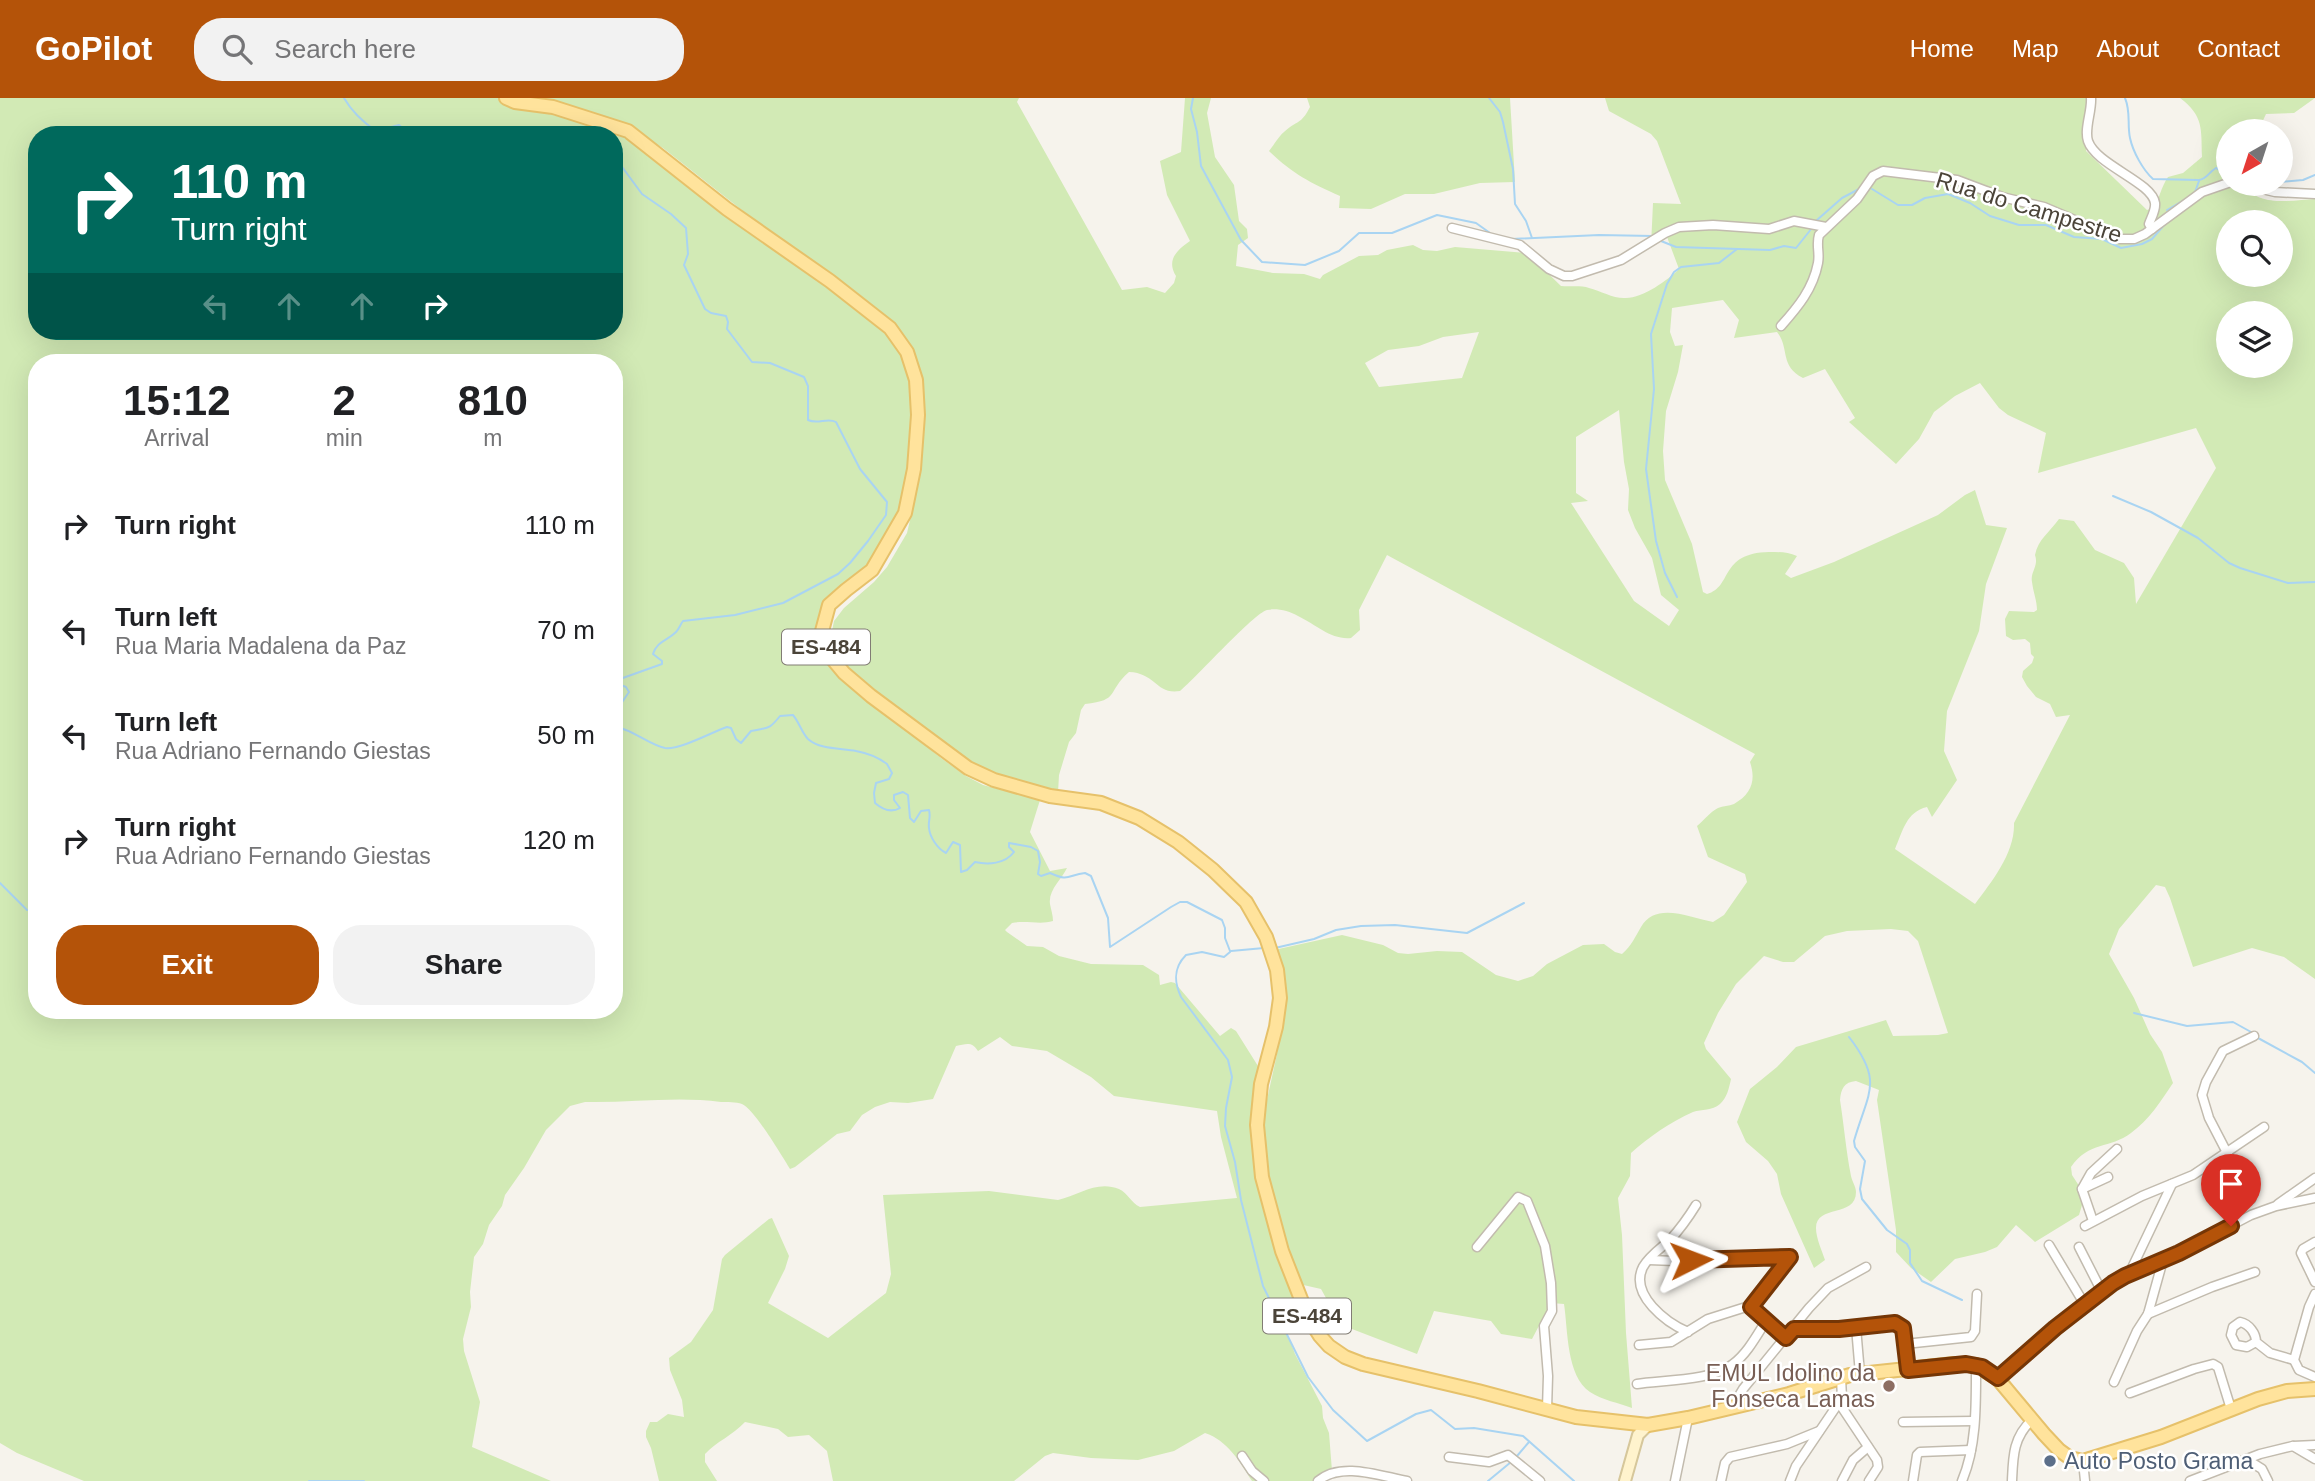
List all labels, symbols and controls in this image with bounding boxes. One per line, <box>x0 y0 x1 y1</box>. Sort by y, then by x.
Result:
search box <box>194 18 684 81</box>
text: GoPilot <box>35 30 152 67</box>
icon: search <box>218 30 256 68</box>
text: Search here <box>274 34 416 64</box>
text: Home <box>1910 35 1974 62</box>
text: Map <box>2012 35 2059 62</box>
text: About <box>2097 35 2159 62</box>
text: Contact <box>2197 35 2280 62</box>
north arrow <box>2216 119 2292 196</box>
map controls <box>2216 119 2293 378</box>
icon: right <box>56 154 147 245</box>
text: 110 m <box>171 154 307 208</box>
street label: Rua do Campestre <box>1933 166 2125 248</box>
button: search <box>2216 210 2293 287</box>
text: Turn right <box>171 211 307 247</box>
icon: left <box>197 287 235 325</box>
icon: ahead <box>270 287 308 325</box>
icon: ahead <box>343 287 381 325</box>
icon: right <box>416 287 454 325</box>
button: layers <box>2216 301 2293 378</box>
text: 15:12 <box>123 377 231 424</box>
text: 2 <box>332 377 356 424</box>
text: 810 <box>458 377 528 424</box>
text: Arrival <box>144 425 209 451</box>
text: min <box>326 425 363 451</box>
text: m <box>483 425 502 451</box>
icon: right <box>56 507 94 545</box>
text: Turn right <box>115 510 236 540</box>
text: 110 m <box>525 510 595 540</box>
text: Turn left <box>115 602 217 632</box>
icon: left <box>56 612 94 650</box>
text: 70 m <box>537 615 595 645</box>
road number: ES-484 <box>782 630 870 664</box>
text: Rua Maria Madalena da Paz <box>115 633 407 659</box>
text: Turn left <box>115 707 217 737</box>
icon: left <box>56 717 94 755</box>
text: 50 m <box>537 720 595 750</box>
text: Rua Adriano Fernando Giestas <box>115 738 431 764</box>
text: Turn right <box>115 812 236 842</box>
icon: right <box>56 822 94 860</box>
text: 120 m <box>523 825 595 855</box>
text: Rua Adriano Fernando Giestas <box>115 843 431 869</box>
button: Exit <box>56 925 319 1005</box>
button: Share <box>333 925 595 1005</box>
pin <box>2201 1154 2261 1226</box>
icon: arrive <box>2212 1165 2250 1203</box>
position arrow <box>1654 1223 1728 1297</box>
road number: ES-484 <box>1263 1298 1351 1334</box>
place label: EMUL Idolino da Fonseca Lamas <box>1706 1360 1875 1412</box>
marker: EMUL Idolino da Fonseca Lamas <box>1881 1378 1897 1394</box>
place label: Auto Posto Grama <box>2064 1448 2253 1474</box>
marker: Auto Posto Grama <box>2042 1453 2058 1469</box>

